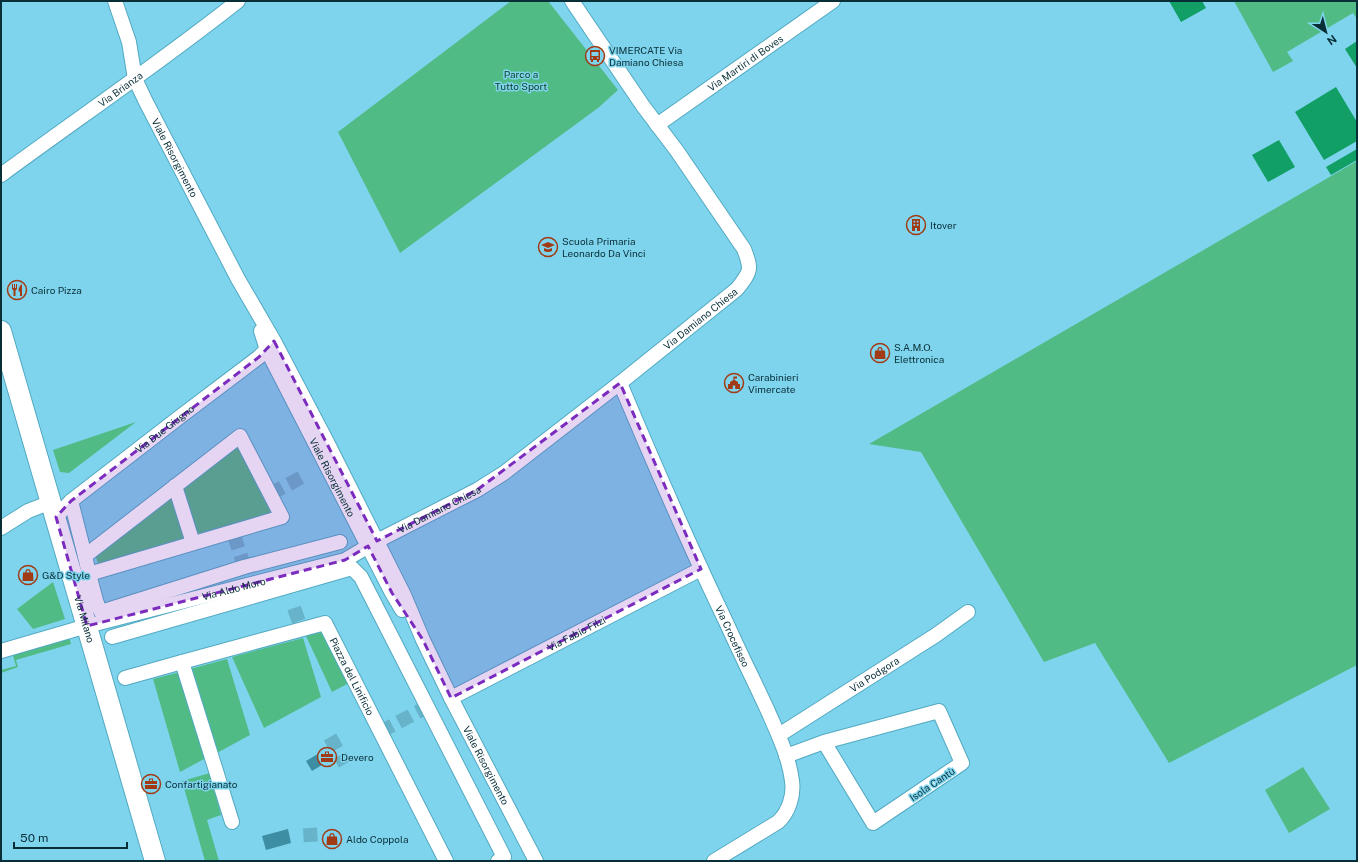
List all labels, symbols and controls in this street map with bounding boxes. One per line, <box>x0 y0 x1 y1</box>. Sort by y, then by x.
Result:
north arrow <box>1306 12 1346 52</box>
street label: Via Martiri di Boves <box>705 32 785 93</box>
text: N <box>1325 33 1339 47</box>
place label: VIMERCATE Via Damiano Chiesa <box>609 44 683 68</box>
bus stop icon: VIMERCATE Via Damiano Chiesa <box>584 45 606 67</box>
park label: Parco a Tutto Sport <box>495 68 547 92</box>
street label: Via Brianza <box>96 69 145 109</box>
street label: Viale Risorgimento <box>149 116 201 199</box>
building icon: Itover <box>905 214 927 236</box>
place label: Itover <box>930 219 957 231</box>
place label: Scuola Primaria Leonardo Da Vinci <box>562 235 646 259</box>
school or university icon: Scuola Primaria Leonardo Da Vinci <box>537 236 559 258</box>
restaurant icon: Cairo Pizza <box>6 279 28 301</box>
place label: Cairo Pizza <box>31 284 82 296</box>
street label: Via Damiano Chiesa <box>661 285 740 352</box>
place label: S.A.M.O. Elettronica <box>894 341 944 365</box>
shop icon: S.A.M.O. Elettronica <box>869 342 891 364</box>
place label: Carabinieri Vimercate <box>748 371 798 395</box>
public building icon: Carabinieri Vimercate <box>723 372 745 394</box>
street label: Via Due Giugno <box>133 402 197 455</box>
street label: Viale Risorgimento <box>307 436 358 519</box>
street label: Via Damiano Chiesa <box>396 483 483 535</box>
shop icon: G&D Style <box>17 564 39 586</box>
place label: G&D Style <box>42 569 90 581</box>
street label: Via Aldo Moro <box>201 575 267 602</box>
street label: Via Milano <box>72 594 97 644</box>
street label: Via Crocefisso <box>713 603 752 669</box>
street label: Via Fabio Filzi <box>545 613 607 653</box>
street label: Piazza del Linificio <box>327 635 377 717</box>
street label: Via Podgora <box>847 654 901 694</box>
street label: Viale Risorgimento <box>461 724 512 807</box>
office icon: Devero <box>316 746 338 768</box>
place label: Devero <box>341 751 374 763</box>
street label: Isola Cantù <box>907 764 957 804</box>
office icon: Confartigianato <box>140 773 162 795</box>
place label: Confartigianato <box>165 778 238 790</box>
scale bar <box>14 824 127 850</box>
shop icon: Aldo Coppola <box>321 828 343 850</box>
text: 50 m <box>20 831 48 845</box>
place label: Aldo Coppola <box>346 833 408 845</box>

